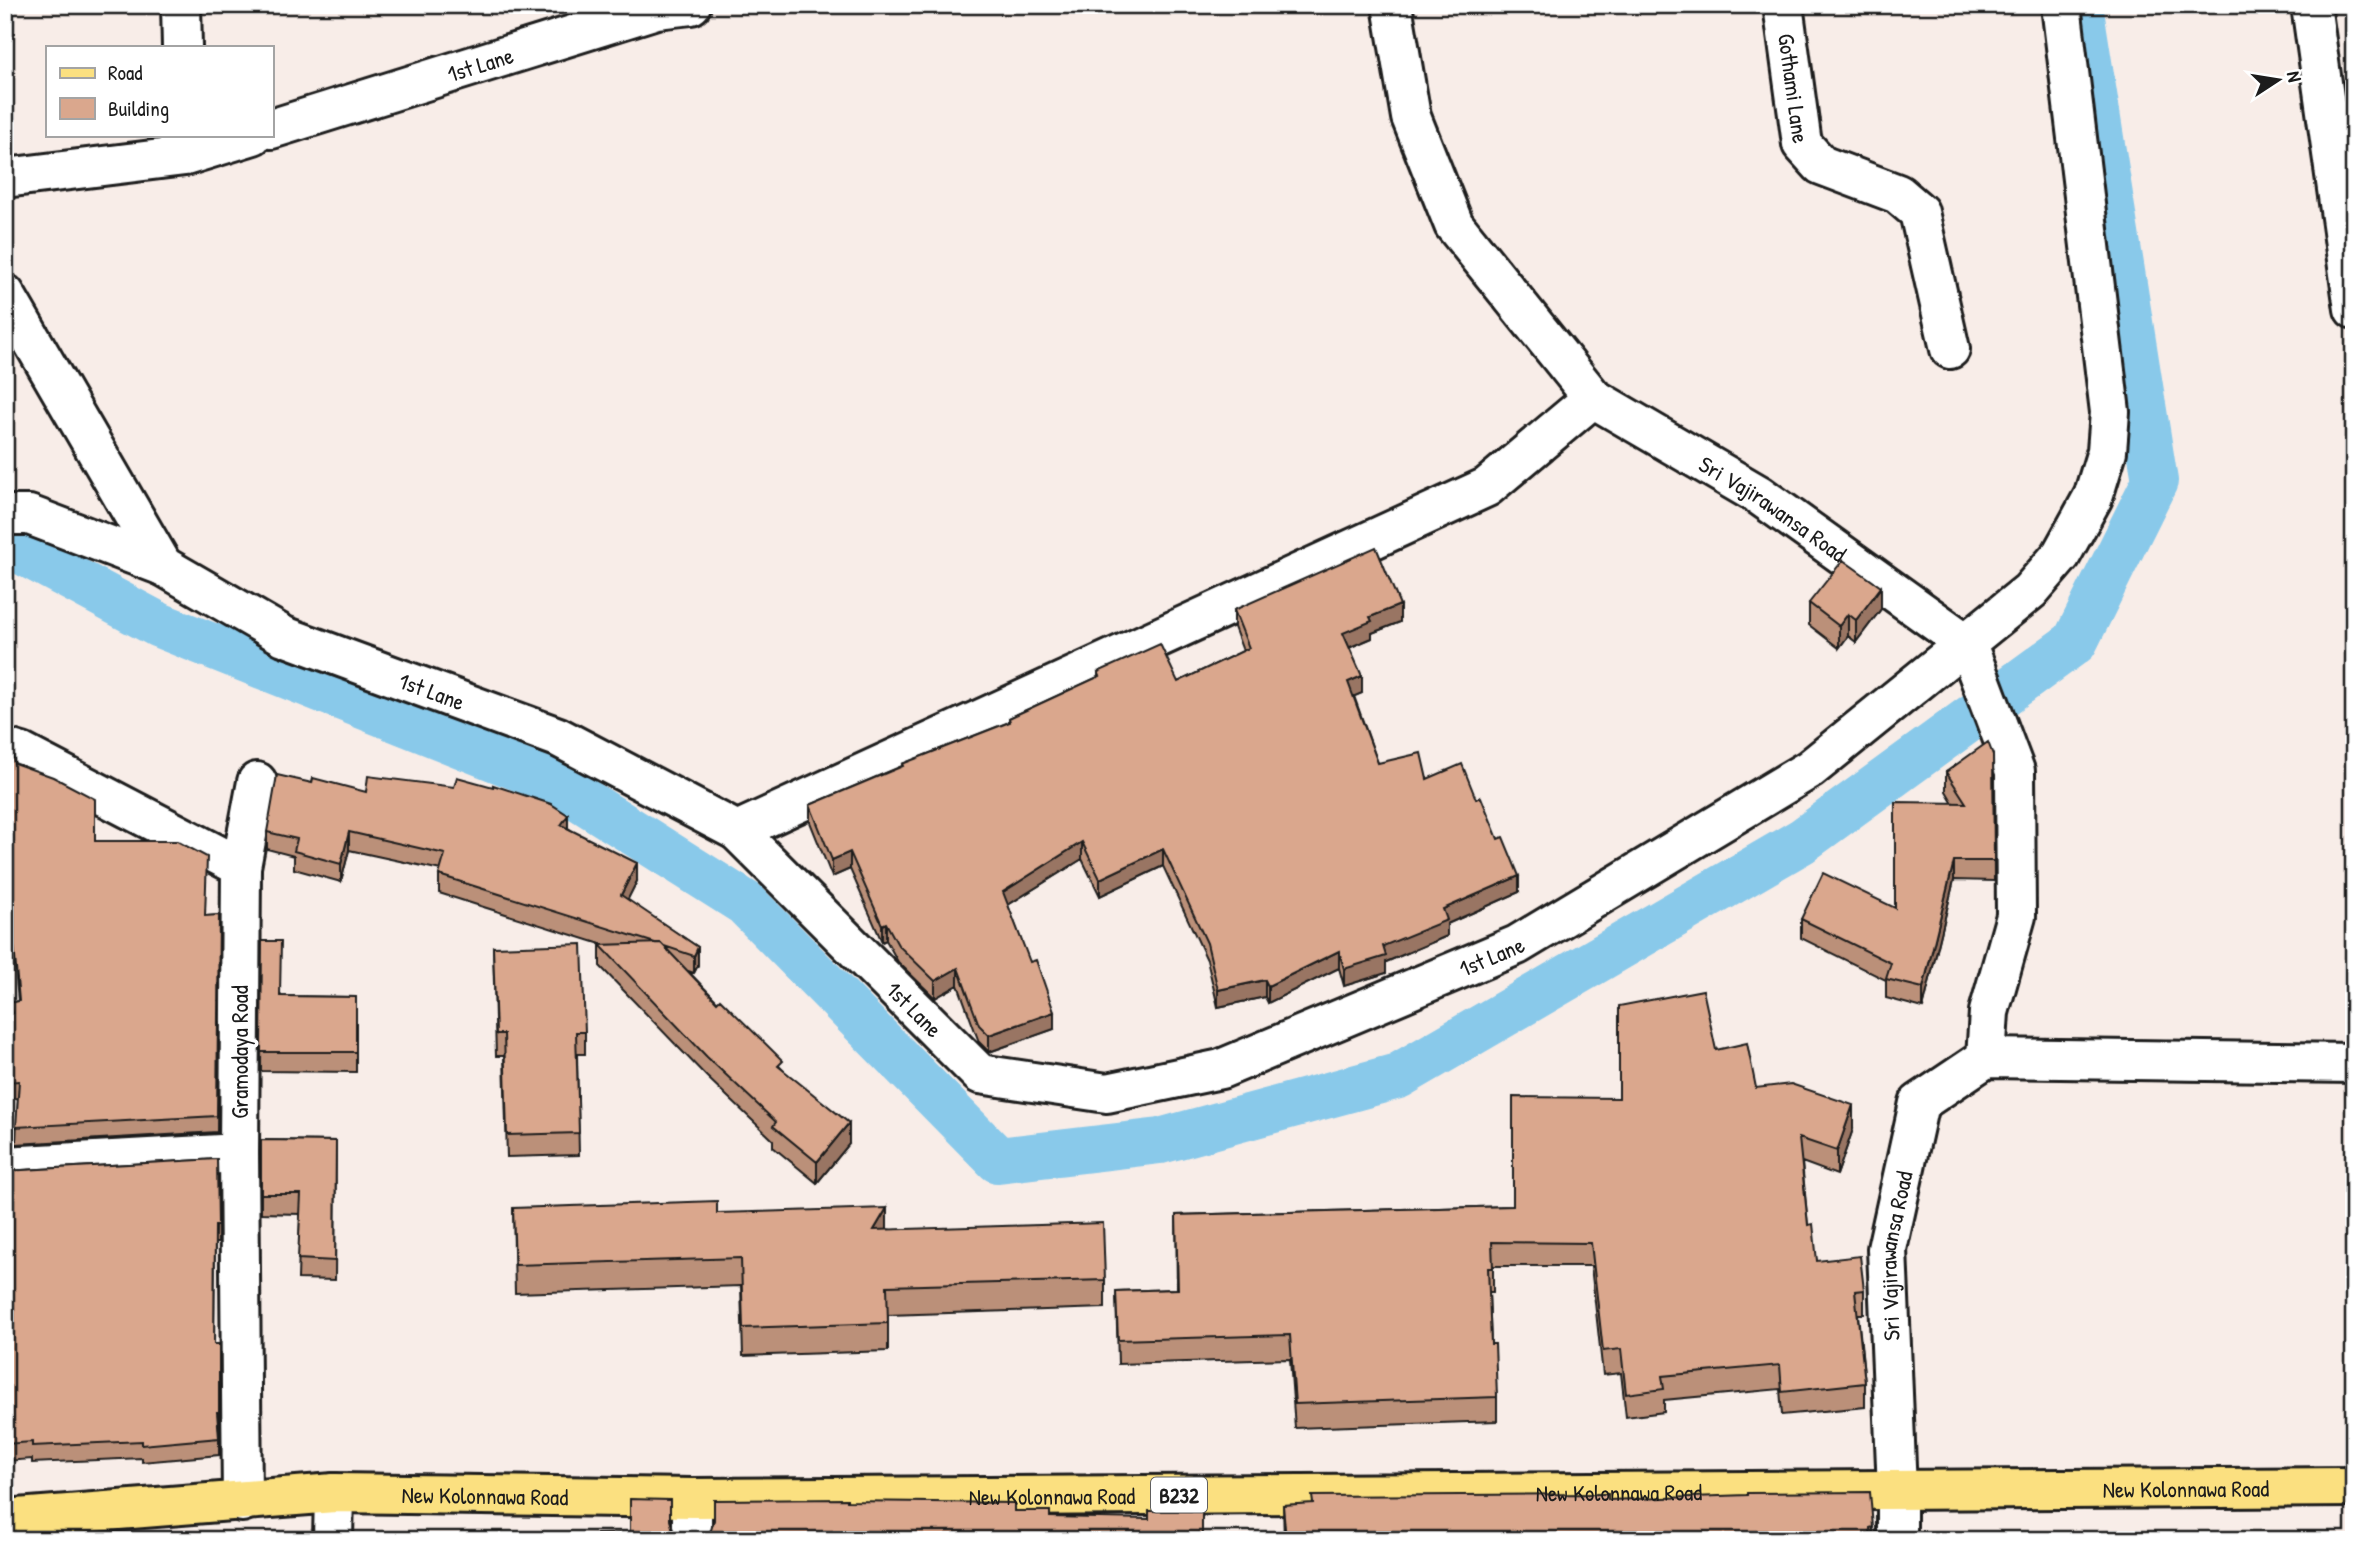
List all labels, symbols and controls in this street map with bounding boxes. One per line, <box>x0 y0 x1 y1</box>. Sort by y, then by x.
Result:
street label: Gothami Lane <box>1772 32 1817 145</box>
street label: 1st Lane <box>443 39 517 89</box>
legend <box>46 46 273 136</box>
north arrow <box>2244 46 2314 116</box>
text: Road <box>108 58 142 87</box>
text: N <box>2281 69 2308 84</box>
text: Building <box>108 94 169 123</box>
street label: Sri Vajirawansa Road <box>1694 448 1853 569</box>
street label: 1st Lane <box>395 664 469 717</box>
street label: 1st Lane <box>1454 929 1530 983</box>
street label: 1st Lane <box>880 974 950 1044</box>
street label: Gramodaya Road <box>224 985 255 1119</box>
street label: Sri Vajirawansa Road <box>1872 1168 1919 1341</box>
street label: New Kolonnawa Road <box>2102 1472 2269 1504</box>
street label: New Kolonnawa Road <box>1535 1476 1702 1508</box>
street label: New Kolonnawa Road <box>401 1478 569 1512</box>
road number: B232 <box>1151 1478 1207 1512</box>
street label: New Kolonnawa Road <box>969 1480 1135 1512</box>

